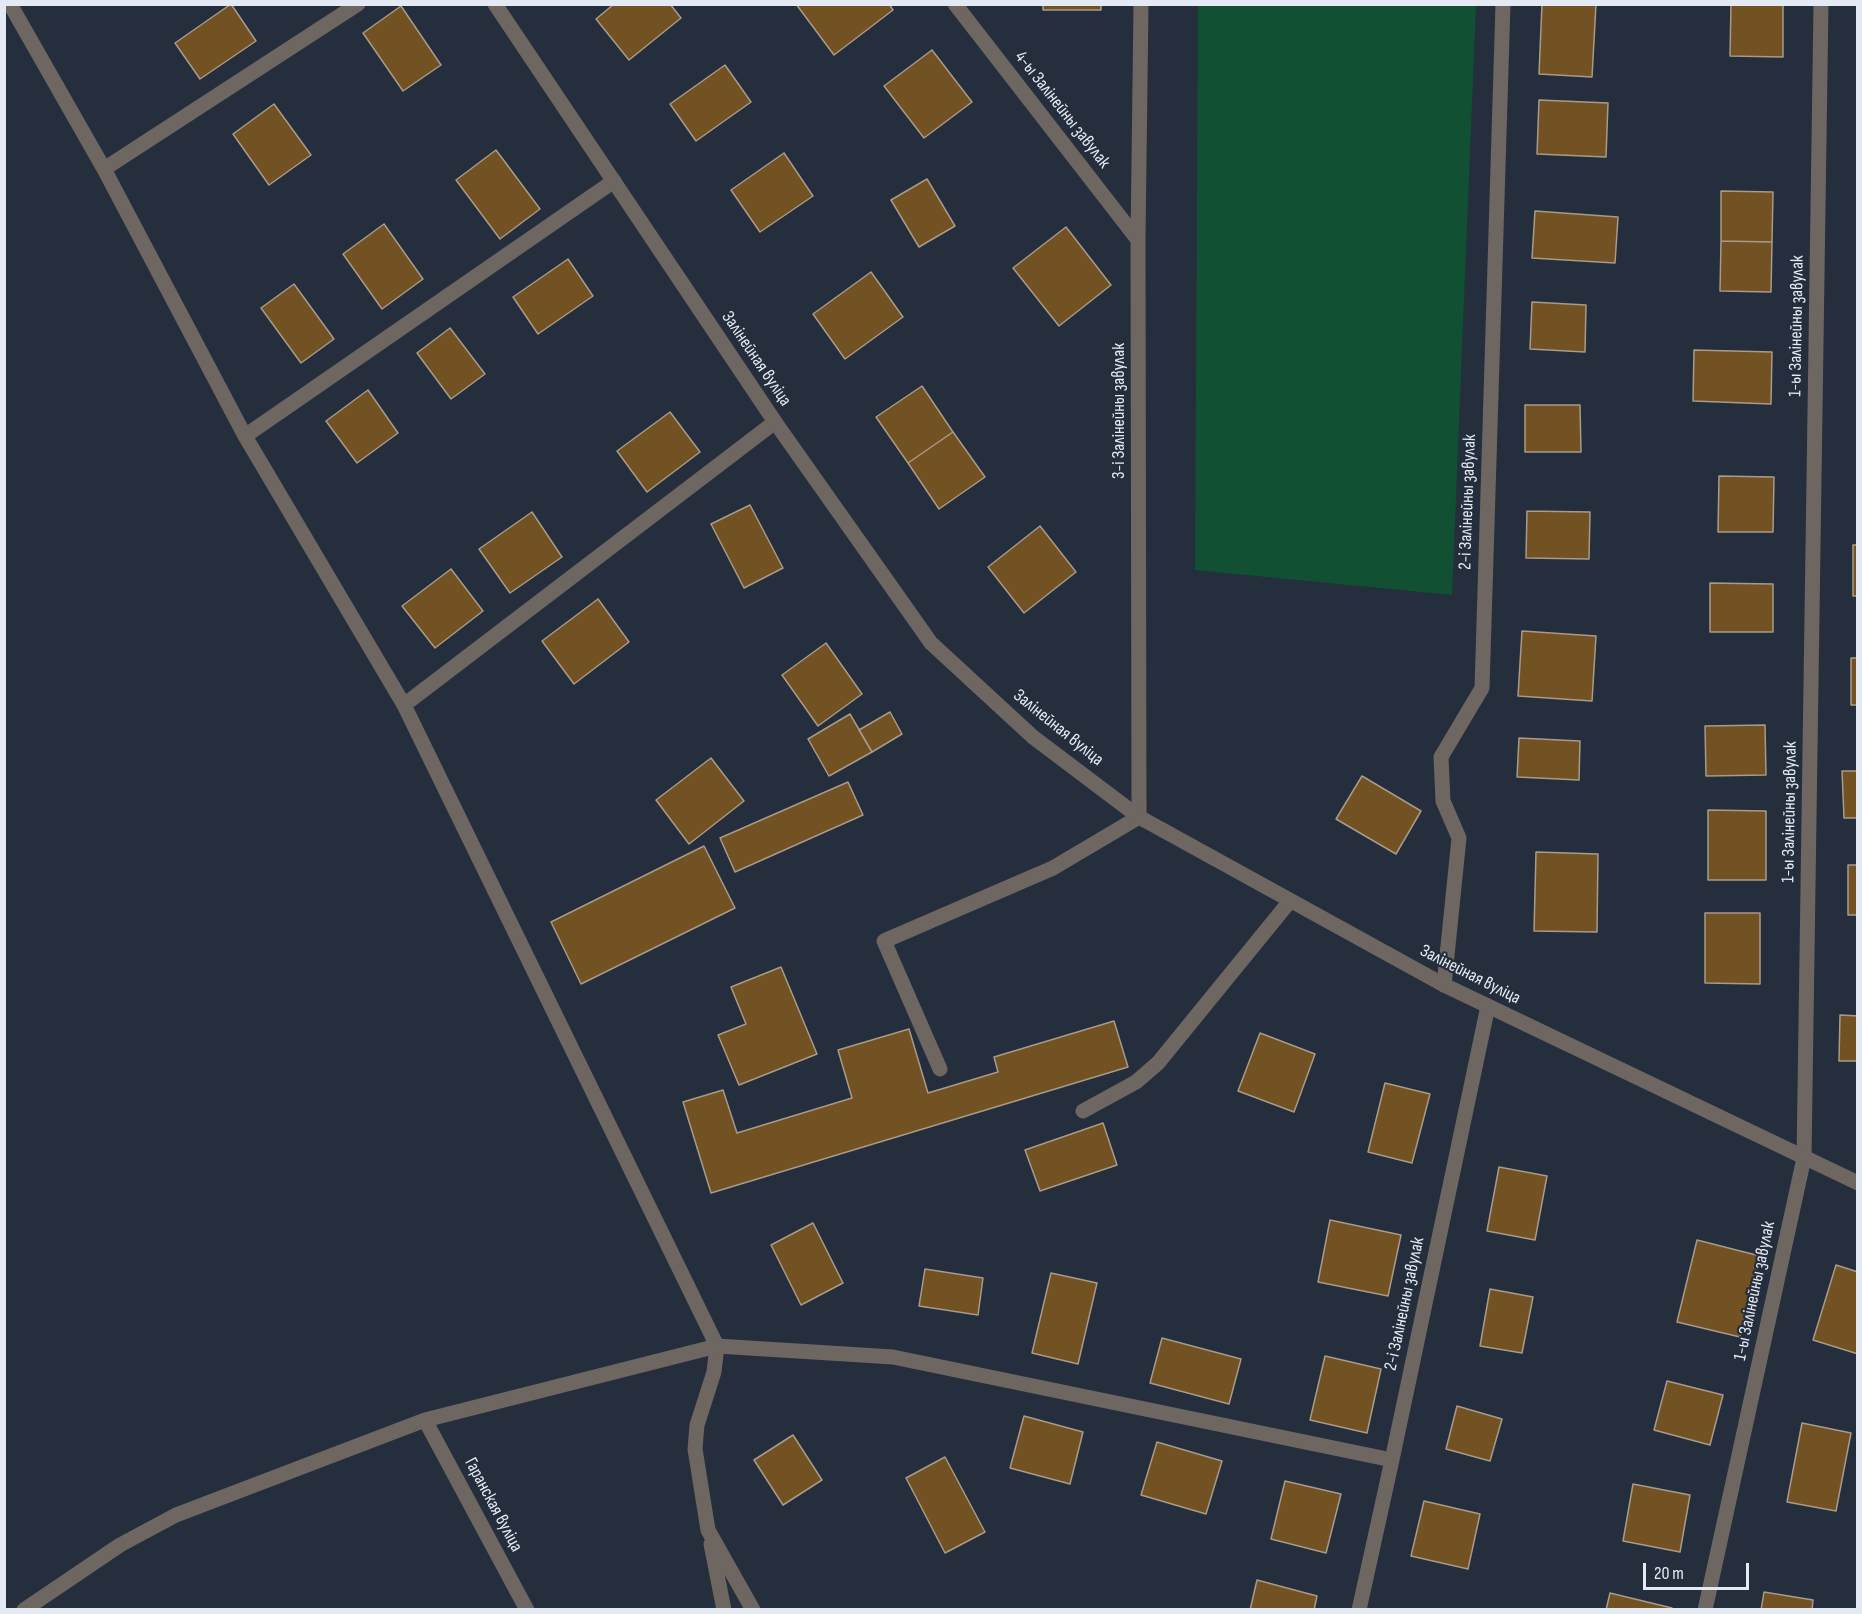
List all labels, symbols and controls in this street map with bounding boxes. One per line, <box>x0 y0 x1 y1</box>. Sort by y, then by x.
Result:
street label: 4-ы Залінейны завулак <box>1010 47 1114 173</box>
street label: 1-ы Залінейны завулак <box>1785 255 1809 397</box>
street label: Залінейная вуліца <box>716 307 796 411</box>
street label: 3-і Залінейны завулак <box>1108 343 1130 479</box>
street label: 2-і Залінейны завулак <box>1455 434 1481 570</box>
street label: Залінейная вуліца <box>1009 685 1107 771</box>
street label: 1-ы Залінейны завулак <box>1778 741 1802 883</box>
street label: Залінейная вуліца <box>1416 940 1524 1010</box>
street label: 1-ы Залінейны завулак <box>1730 1220 1780 1362</box>
street label: 2-і Залінейны завулак <box>1380 1235 1430 1373</box>
street label: Гаранская вуліца <box>459 1454 527 1556</box>
scale bar <box>1646 1551 1752 1589</box>
text: 20 m <box>1654 1563 1684 1584</box>

